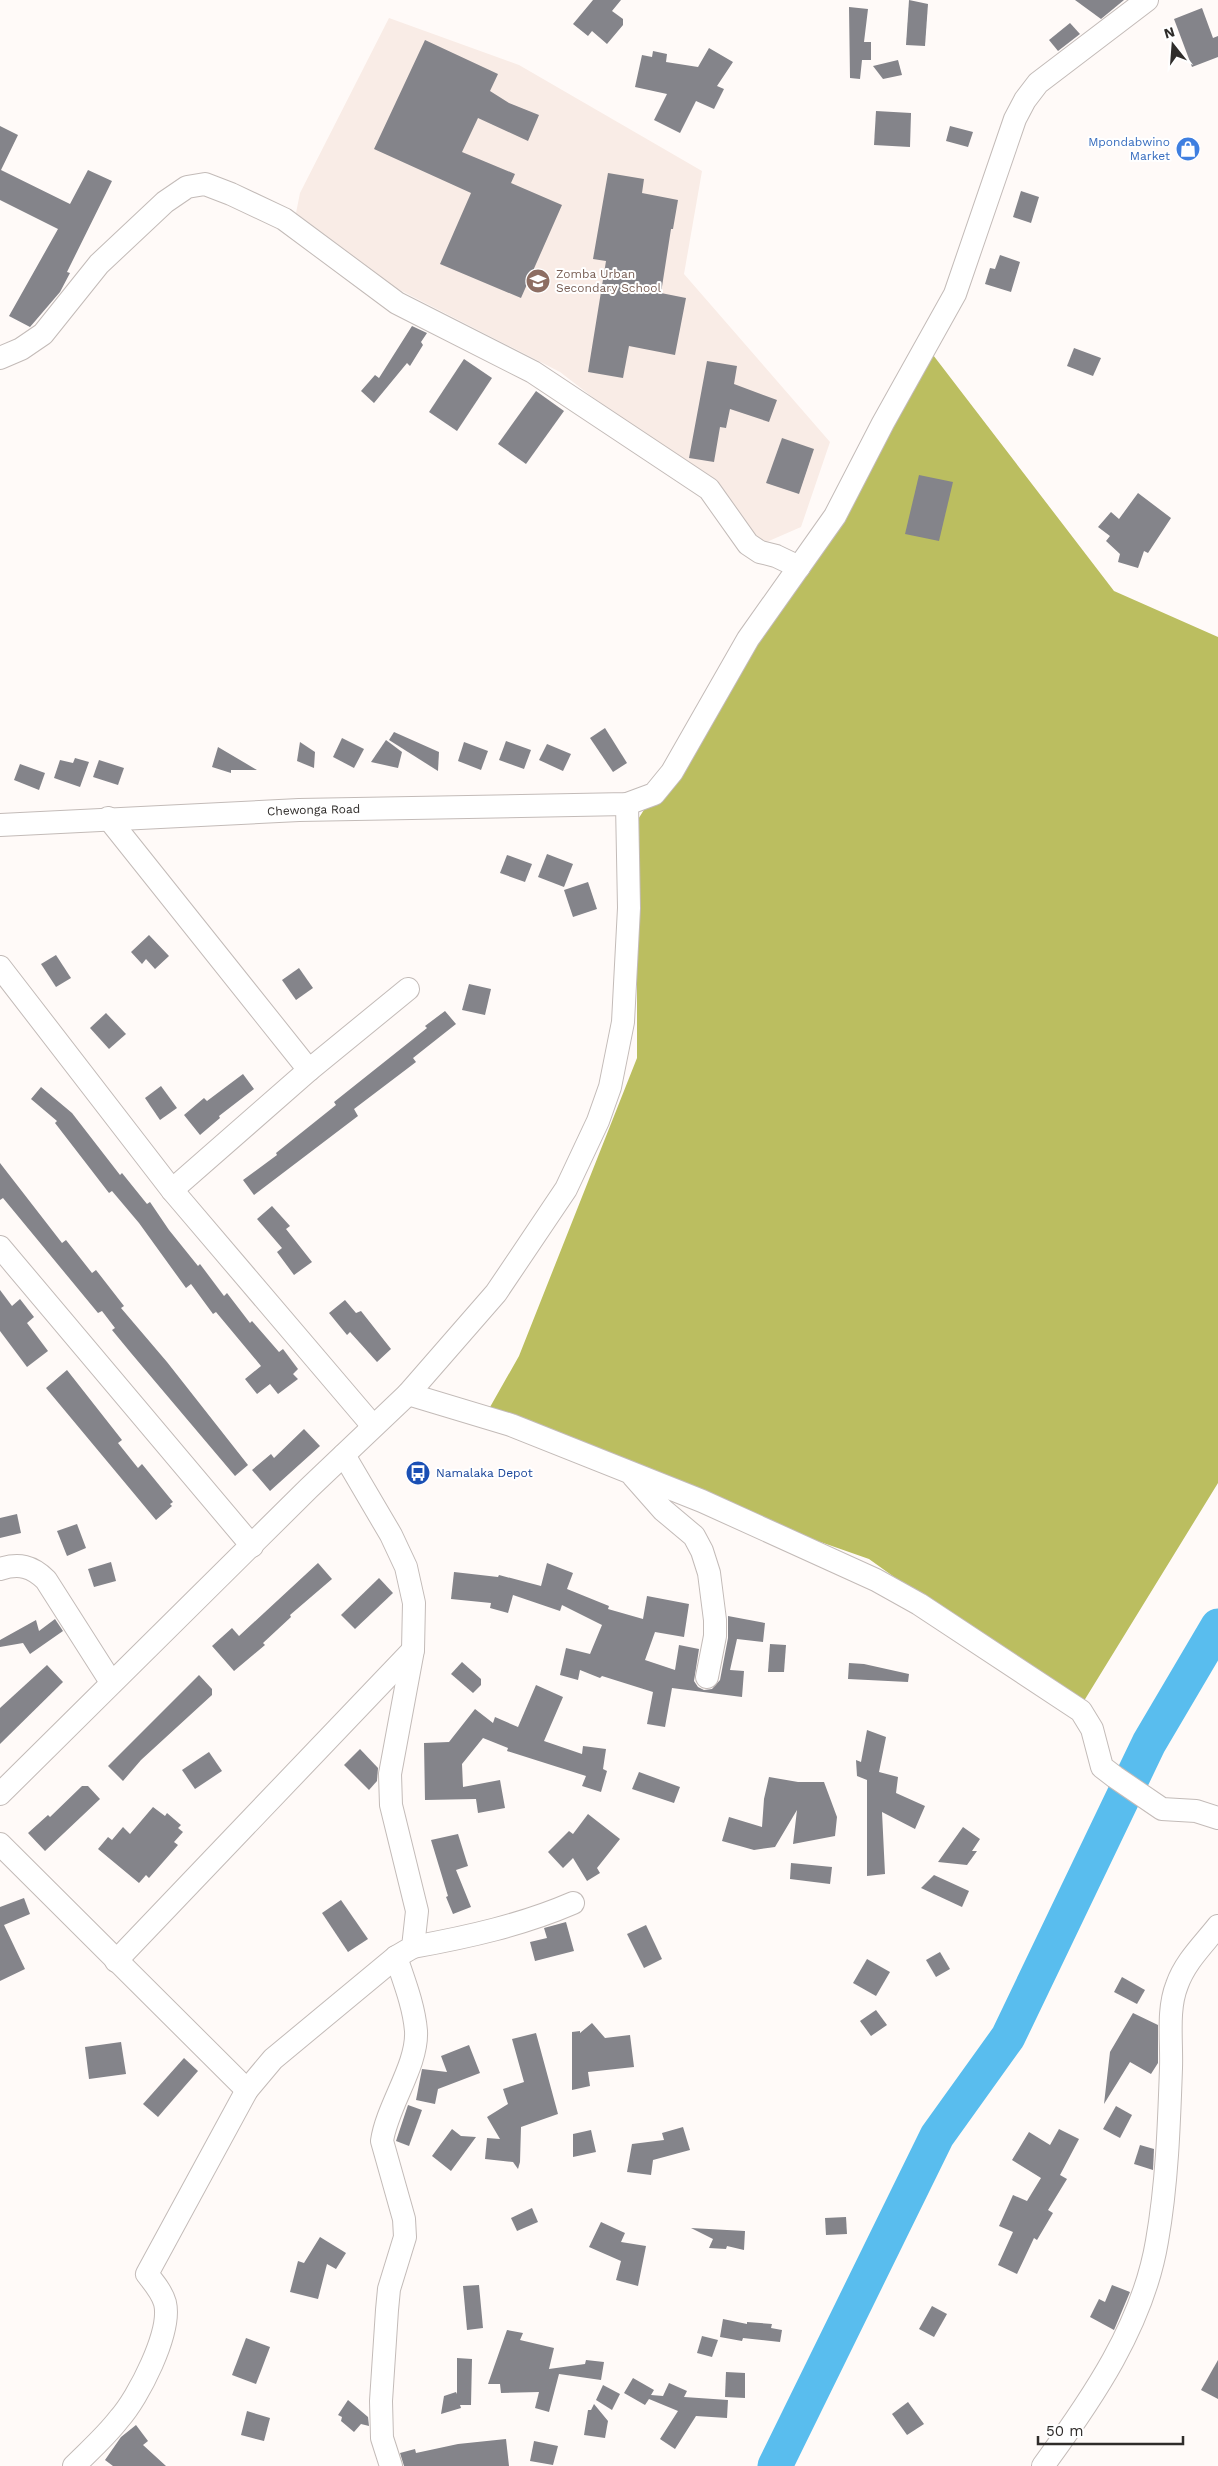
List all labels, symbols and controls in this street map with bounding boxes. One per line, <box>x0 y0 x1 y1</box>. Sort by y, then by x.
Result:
north arrow <box>1148 20 1198 70</box>
text: N <box>1162 23 1176 42</box>
place label: Mpondabwino Market <box>1088 135 1170 163</box>
shop icon: Mpondabwino Market <box>1175 136 1201 162</box>
place label: Zomba Urban Secondary School <box>556 267 661 295</box>
school or university icon: Zomba Urban Secondary School <box>525 268 551 294</box>
street label: Chewonga Road <box>267 802 360 819</box>
bus stop icon: Namalaka Depot <box>405 1460 431 1486</box>
place label: Namalaka Depot <box>436 1466 533 1480</box>
scale bar <box>1038 2414 1183 2446</box>
text: 50 m <box>1046 2422 1083 2440</box>

